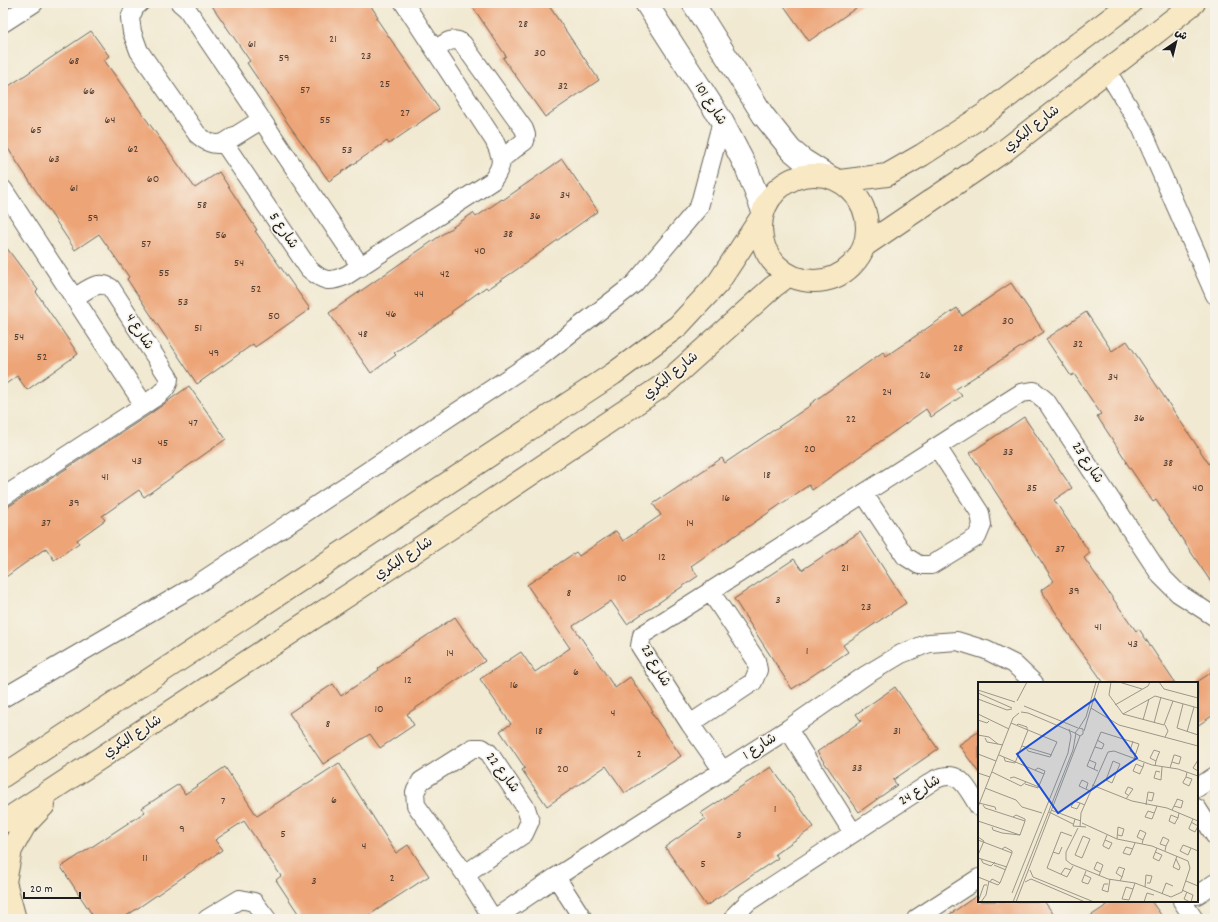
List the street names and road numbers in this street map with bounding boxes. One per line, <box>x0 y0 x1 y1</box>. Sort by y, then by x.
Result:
street label: شارع 101 <box>689 79 731 129</box>
street label: شارع البكري <box>1000 101 1064 157</box>
street label: شارع 5 <box>264 209 302 253</box>
street label: شارع 4 <box>120 310 158 354</box>
street label: شارع البكري <box>639 347 703 405</box>
street label: شارع 23 <box>1066 438 1108 488</box>
street label: شارع البكري <box>371 533 437 585</box>
street label: شارع 23 <box>635 641 675 691</box>
street label: شارع البكري <box>100 711 166 763</box>
street label: شارع 1 <box>739 729 781 765</box>
street label: شارع 22 <box>480 749 524 797</box>
street label: شارع 24 <box>895 771 945 811</box>

